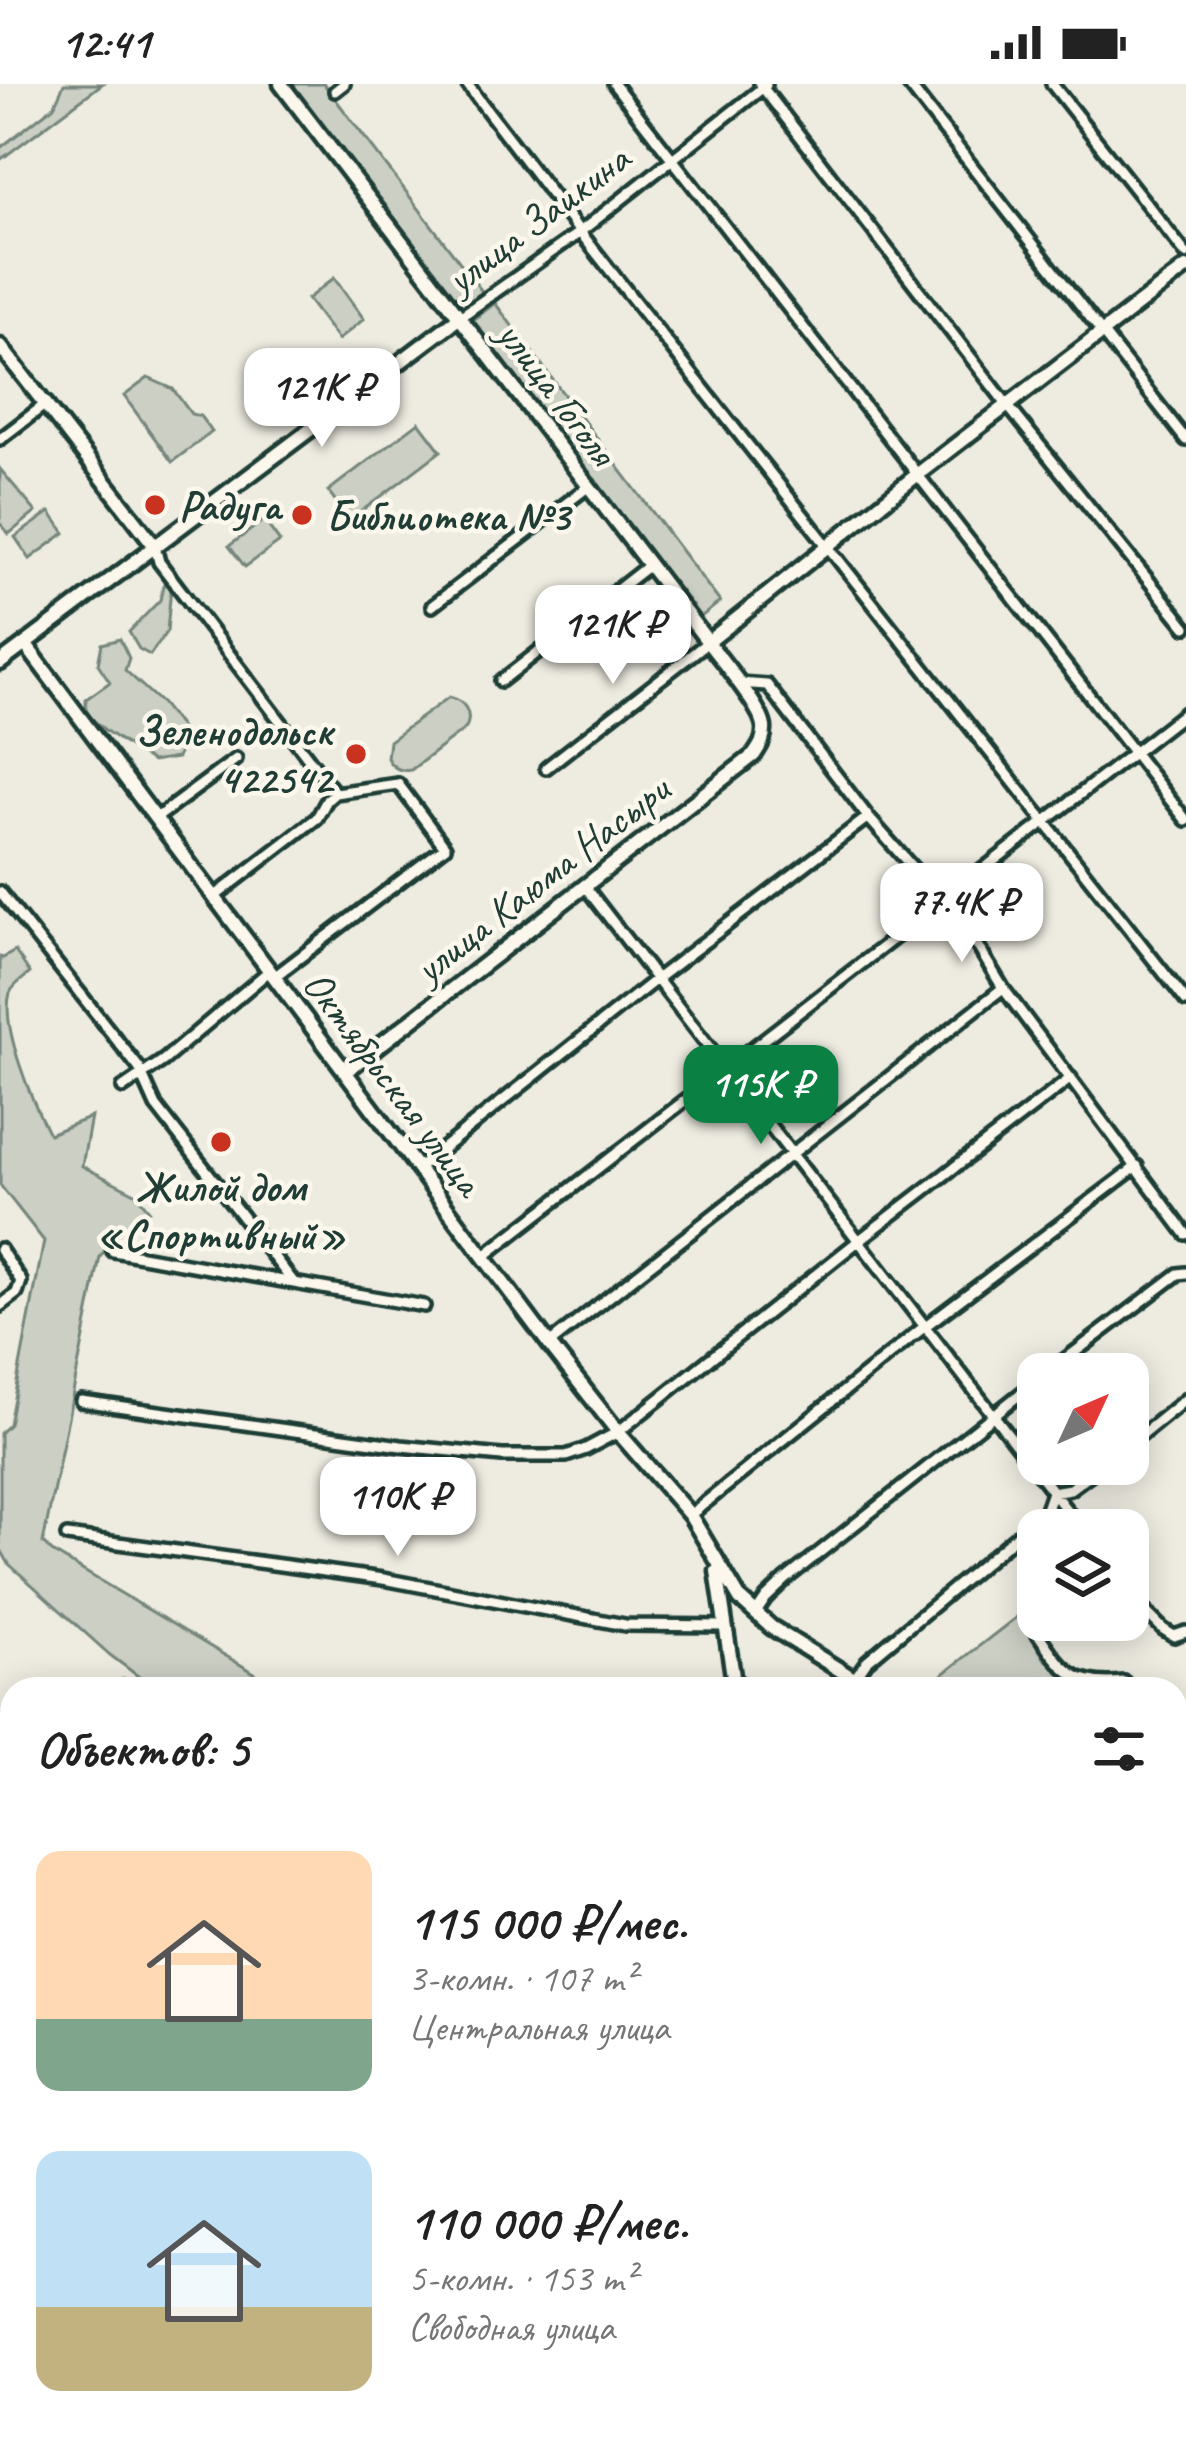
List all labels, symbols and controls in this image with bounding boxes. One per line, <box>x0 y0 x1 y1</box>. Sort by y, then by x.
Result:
text: 12:41 <box>60 14 150 71</box>
street label: улица Заикина <box>433 131 642 307</box>
street label: улица Гоголя <box>483 308 630 478</box>
pin: 121K ₽ <box>224 348 420 450</box>
text: 121K ₽ <box>271 362 373 411</box>
place label: Радуга <box>179 480 284 533</box>
place label: Библиотека №3 <box>326 490 573 543</box>
marker: Радуга <box>142 492 168 518</box>
marker: Библиотека №3 <box>289 502 315 528</box>
pin: 121K ₽ <box>515 585 711 687</box>
text: 121K ₽ <box>562 599 664 648</box>
place label: Зеленодольск 422542 <box>136 705 336 806</box>
marker: Зеленодольск 422542 <box>343 741 369 767</box>
street label: улица Каюма Насыри <box>402 762 682 997</box>
pin: 77.4K ₽ <box>851 863 1073 965</box>
text: 77.4K ₽ <box>907 877 1017 926</box>
street label: Октябрьская улица <box>291 960 497 1209</box>
pin: 115K ₽ <box>663 1045 859 1147</box>
text: 115K ₽ <box>710 1059 812 1108</box>
marker: Жилой дом «Спортивный» <box>208 1129 234 1155</box>
place label: Жилой дом «Спортивный» <box>97 1161 346 1262</box>
north arrow <box>1017 1353 1149 1485</box>
map controls <box>1017 1353 1149 1641</box>
pin: 110K ₽ <box>300 1457 496 1559</box>
text: 110K ₽ <box>347 1471 449 1520</box>
button: layers <box>1017 1509 1149 1641</box>
icon: filters <box>1086 1716 1152 1782</box>
text: Объектов: 5 <box>36 1717 248 1781</box>
text: 115 000 ₽/мес. <box>408 1890 687 1954</box>
icon: home <box>132 1899 276 2043</box>
text: 3-комн. · 107 m² <box>408 1954 636 2003</box>
text: Центральная улица <box>408 2003 669 2052</box>
text: 110 000 ₽/мес. <box>408 2190 688 2254</box>
icon: home <box>132 2199 276 2343</box>
text: 5-комн. · 153 m² <box>408 2254 636 2303</box>
text: Свободная улица <box>408 2303 615 2352</box>

